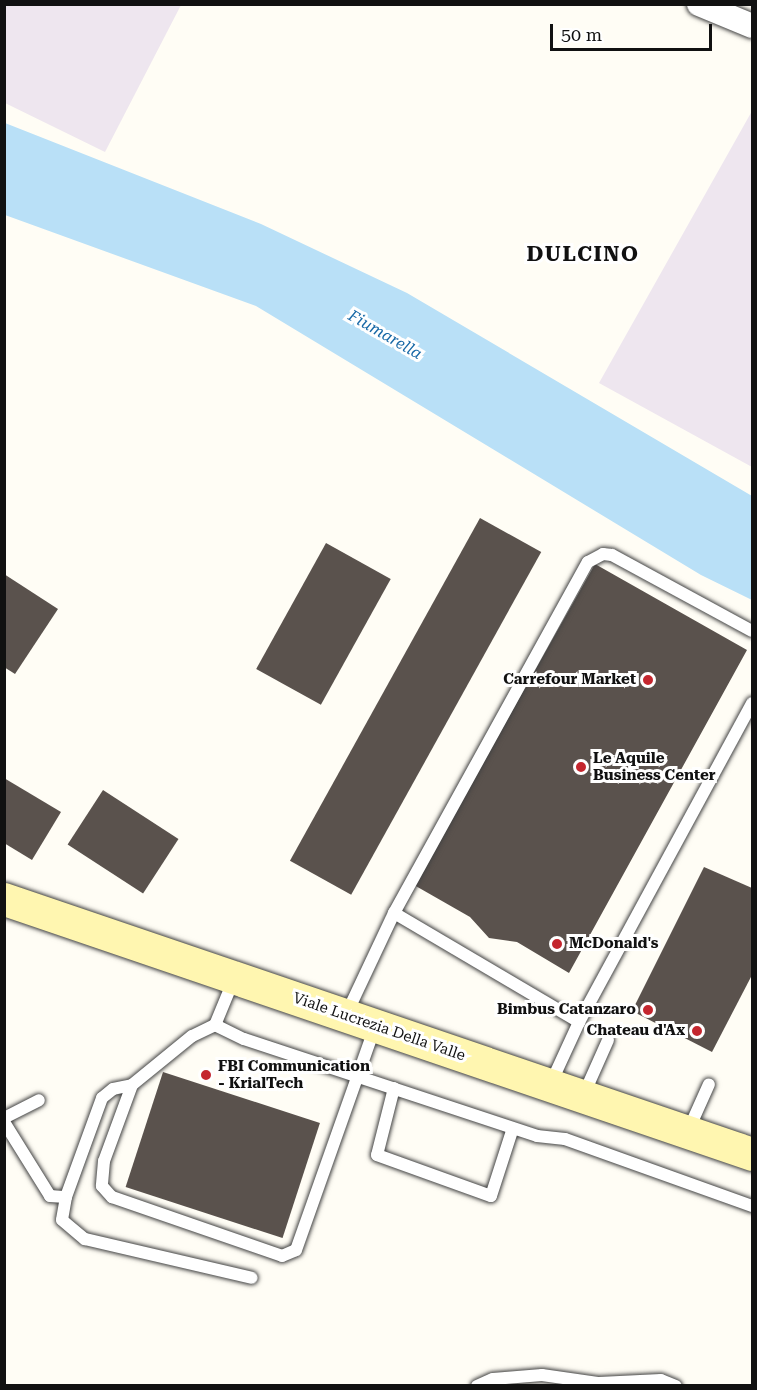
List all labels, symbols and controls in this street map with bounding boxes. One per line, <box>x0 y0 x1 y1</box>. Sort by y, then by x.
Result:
scale bar <box>553 12 715 50</box>
text: 50 m <box>561 24 602 45</box>
district label: DULCINO <box>527 241 639 267</box>
water label: Fiumarella <box>345 306 425 364</box>
place label: Carrefour Market <box>503 671 636 689</box>
marker: Carrefour Market <box>641 673 655 687</box>
place label: Le Aquile Business Center <box>593 749 716 784</box>
marker: Le Aquile Business Center <box>574 760 588 774</box>
place label: McDonald's <box>569 935 658 953</box>
marker: McDonald's <box>550 937 564 951</box>
street label: Viale Lucrezia Della Valle <box>290 989 468 1065</box>
place label: Bimbus Catanzaro <box>497 1001 636 1019</box>
marker: Bimbus Catanzaro <box>641 1003 655 1017</box>
place label: Chateau d'Ax <box>587 1022 685 1040</box>
marker: Chateau d'Ax <box>690 1024 704 1038</box>
place label: FBI Communication - KrialTech <box>218 1057 370 1092</box>
marker: FBI Communication - KrialTech <box>199 1068 213 1082</box>

